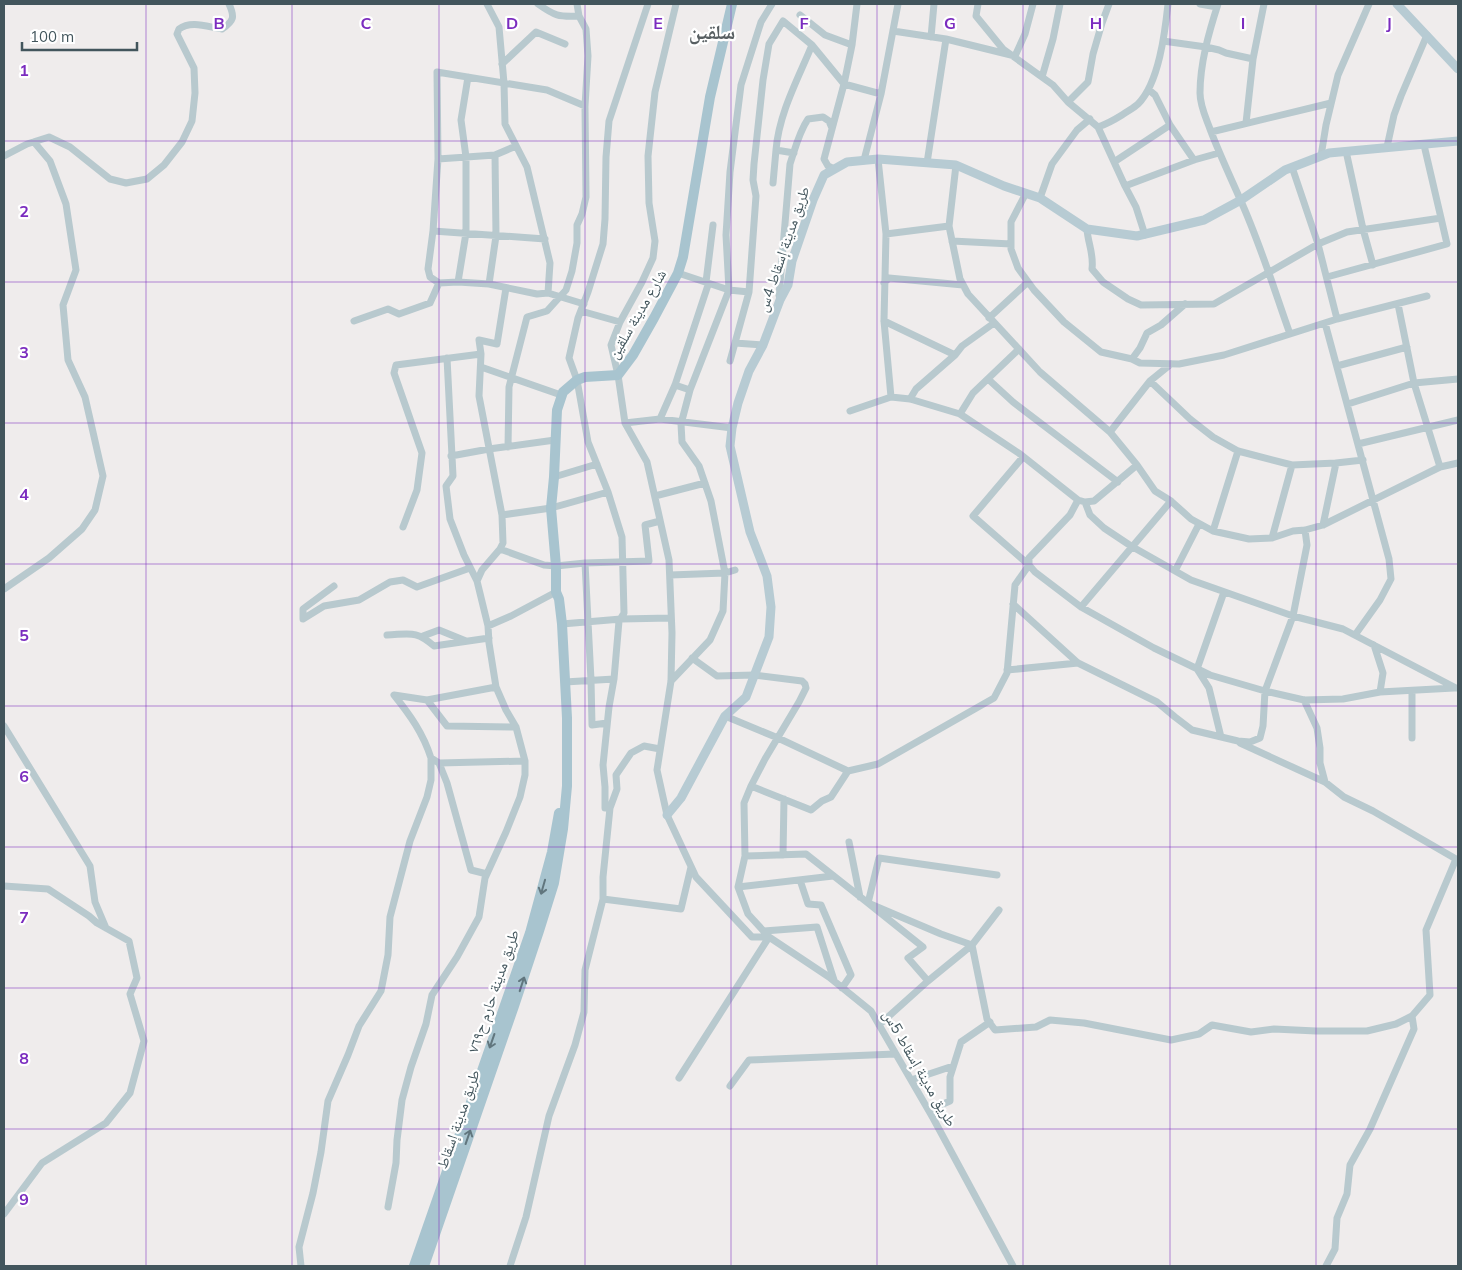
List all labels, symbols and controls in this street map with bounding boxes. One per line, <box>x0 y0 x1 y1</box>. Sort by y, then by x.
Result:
text: B <box>213 13 225 33</box>
text: C <box>361 13 372 33</box>
text: D <box>506 13 518 33</box>
text: E <box>653 13 663 33</box>
text: F <box>799 13 809 33</box>
text: G <box>944 13 956 33</box>
text: H <box>1090 13 1102 33</box>
text: I <box>1241 13 1245 33</box>
text: J <box>1386 13 1392 33</box>
district label: سلقين <box>689 19 735 45</box>
scale bar <box>22 20 138 52</box>
text: 100 m <box>30 27 74 46</box>
text: 1 <box>19 60 29 80</box>
street label: طريق مدينة إسقاط 4س <box>753 184 814 315</box>
text: 2 <box>19 201 29 221</box>
street label: شارع مدينة سلقين <box>604 266 671 363</box>
text: 3 <box>19 342 29 362</box>
text: 4 <box>19 484 29 504</box>
text: 5 <box>19 625 29 645</box>
text: 6 <box>19 766 29 786</box>
one-way arrow <box>537 878 547 894</box>
text: 7 <box>19 907 29 927</box>
street label: طريق مدينة حارم ح٧٦٩ <box>463 927 524 1055</box>
one-way arrow <box>517 976 527 992</box>
street label: طريق مدينة إسقاط 5س <box>878 1006 961 1130</box>
one-way arrow <box>487 1033 496 1048</box>
text: 8 <box>19 1048 29 1068</box>
street label: طريق مدينة إسقاط <box>432 1067 485 1171</box>
one-way arrow <box>464 1130 473 1146</box>
text: 9 <box>19 1189 29 1209</box>

